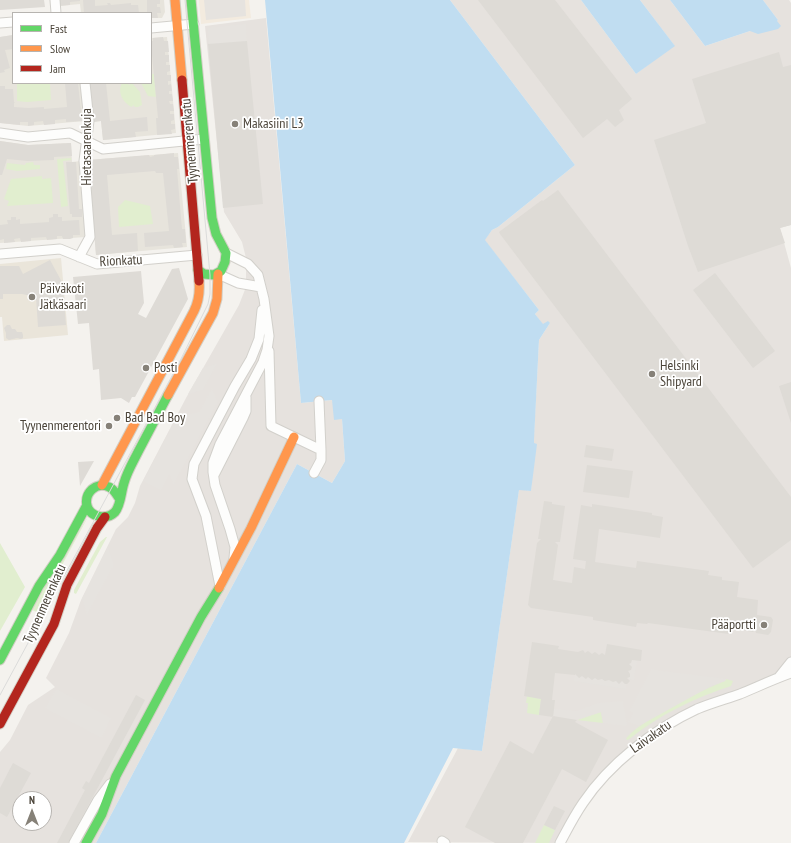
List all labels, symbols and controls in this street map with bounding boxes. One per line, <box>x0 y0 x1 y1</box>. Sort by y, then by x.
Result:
legend <box>12 12 152 84</box>
text: Fast <box>50 21 67 36</box>
text: Slow <box>50 41 70 56</box>
text: Jam <box>50 61 66 76</box>
street label: Tyynenmerenkatu <box>178 98 202 184</box>
street label: Hietasaarenkuja <box>79 108 95 186</box>
place label: Makasiini L3 <box>243 116 304 132</box>
marker: Makasiini L3 <box>230 119 240 129</box>
street label: Rionkatu <box>99 251 143 271</box>
place label: Päiväkoti Jätkäsaari <box>40 281 87 314</box>
marker: Päiväkoti Jätkäsaari <box>27 292 37 302</box>
place label: Helsinki Shipyard <box>660 358 702 390</box>
place label: Posti <box>154 360 178 376</box>
marker: Posti <box>141 363 151 373</box>
marker: Helsinki Shipyard <box>647 369 657 379</box>
place label: Bad Bad Boy <box>125 410 185 426</box>
marker: Bad Bad Boy <box>112 413 122 423</box>
place label: Tyynenmerentori <box>20 418 101 434</box>
marker: Tyynenmerentori <box>104 421 114 431</box>
street label: Tyynenmerenkatu <box>20 562 70 646</box>
place label: Pääportti <box>711 617 756 633</box>
marker: Pääportti <box>759 620 769 630</box>
street label: Laivakatu <box>627 717 675 757</box>
north arrow <box>12 791 52 831</box>
text: N <box>29 793 35 807</box>

